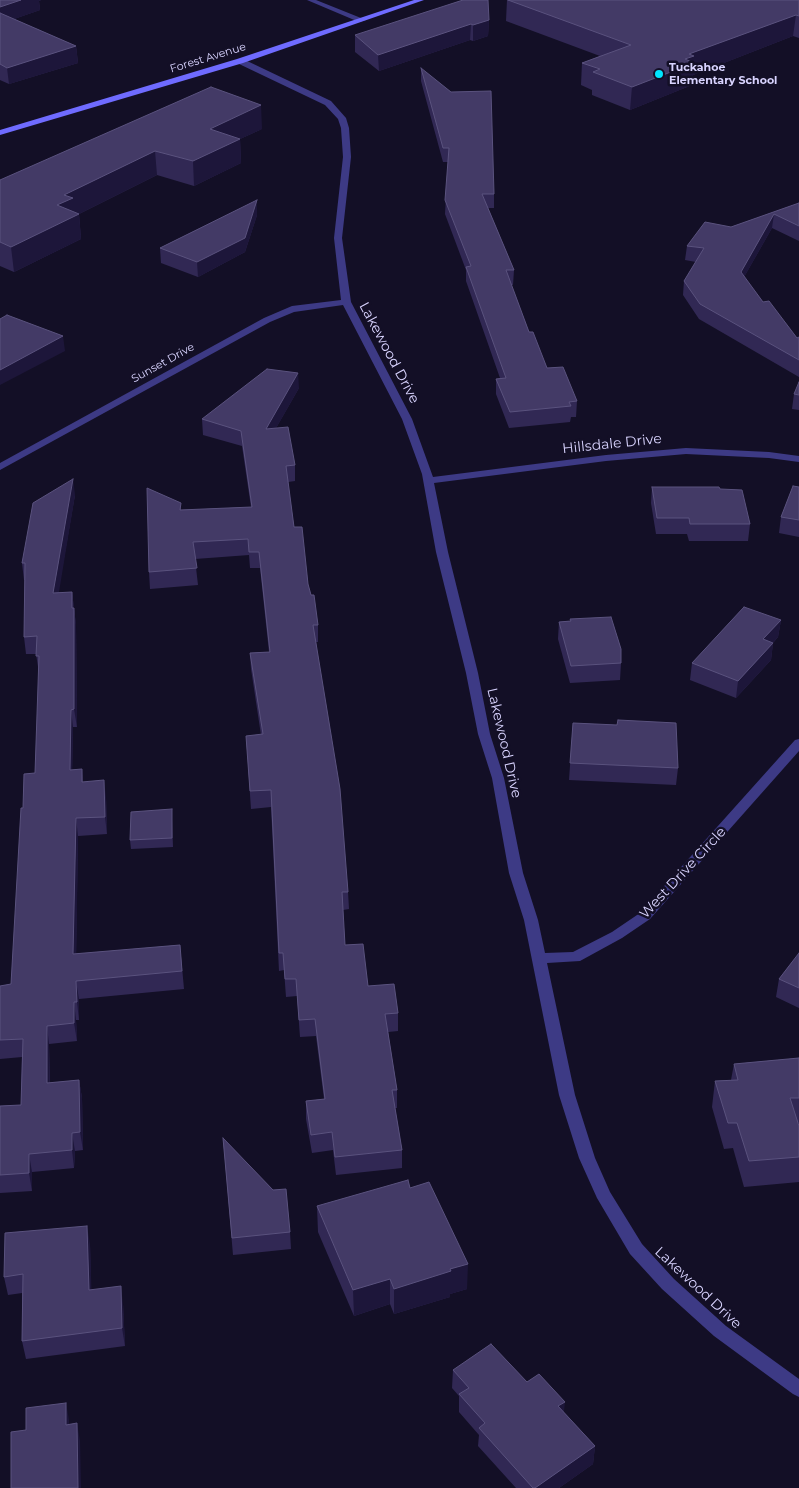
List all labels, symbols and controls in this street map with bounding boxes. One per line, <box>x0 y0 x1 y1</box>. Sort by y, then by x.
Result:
street label: Forest Avenue <box>168 40 248 76</box>
place label: Tuckahoe Elementary School <box>669 61 777 87</box>
marker: Tuckahoe Elementary School <box>653 68 665 80</box>
street label: Lakewood Drive <box>355 299 423 407</box>
street label: Sunset Drive <box>129 340 197 386</box>
street label: Hillsdale Drive <box>561 430 663 458</box>
street label: Lakewood Drive <box>483 686 525 800</box>
street label: West Drive Circle <box>636 824 730 922</box>
street label: Lakewood Drive <box>651 1244 745 1332</box>

